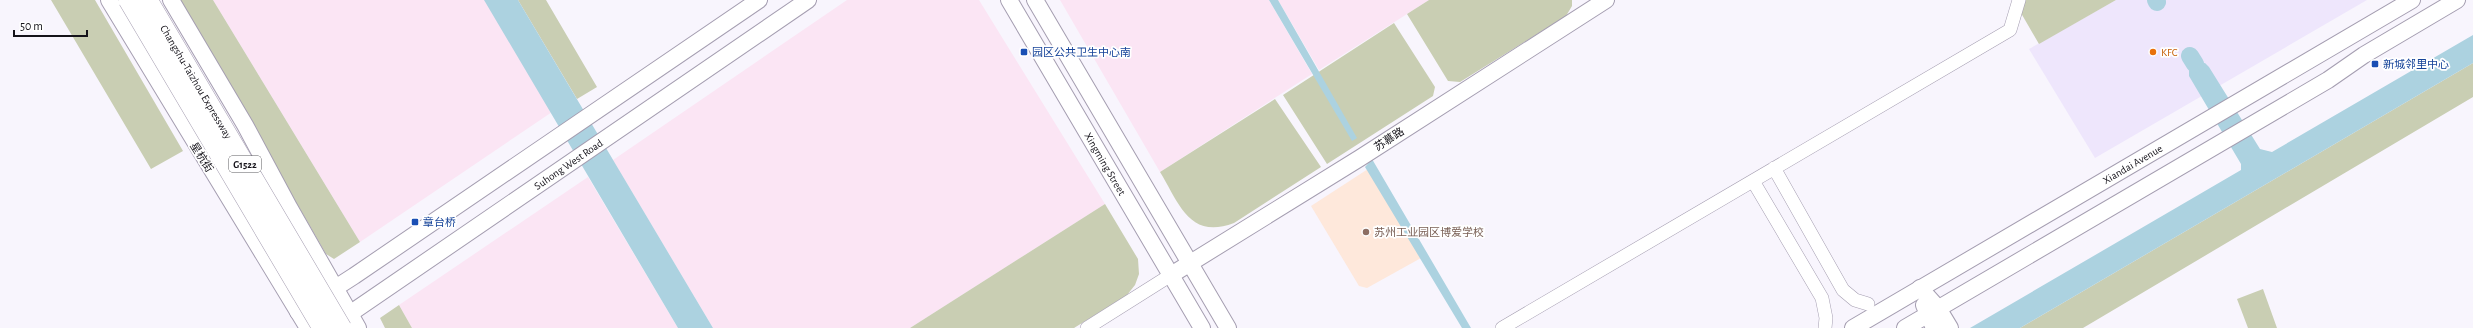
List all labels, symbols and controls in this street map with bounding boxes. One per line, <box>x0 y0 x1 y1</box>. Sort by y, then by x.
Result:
scale bar <box>14 12 87 38</box>
text: 50 m <box>20 20 43 32</box>
street label: Changshu-Taizhou Expressway <box>158 23 234 141</box>
marker: 园区公共卫生中心南 <box>1019 47 1029 57</box>
place label: 园区公共卫生中心南 <box>1032 47 1131 58</box>
marker: KFC <box>2148 47 2158 57</box>
place label: KFC <box>2161 47 2178 58</box>
place label: 新城邻里中心 <box>2383 58 2449 70</box>
marker: 新城邻里中心 <box>2370 59 2380 69</box>
street label: 苏慕路 <box>1372 125 1406 153</box>
street label: Xingming Street <box>1082 131 1128 198</box>
street label: Suhong West Road <box>532 137 605 192</box>
street label: 星杭街 <box>188 140 216 174</box>
street label: Xiandai Avenue <box>2101 143 2165 186</box>
road number: G1522 <box>229 156 261 172</box>
place label: 章台桥 <box>423 216 456 228</box>
marker: 章台桥 <box>410 217 420 227</box>
place label: 苏州工业园区博爱学校 <box>1374 226 1484 238</box>
marker: 苏州工业园区博爱学校 <box>1361 227 1371 237</box>

